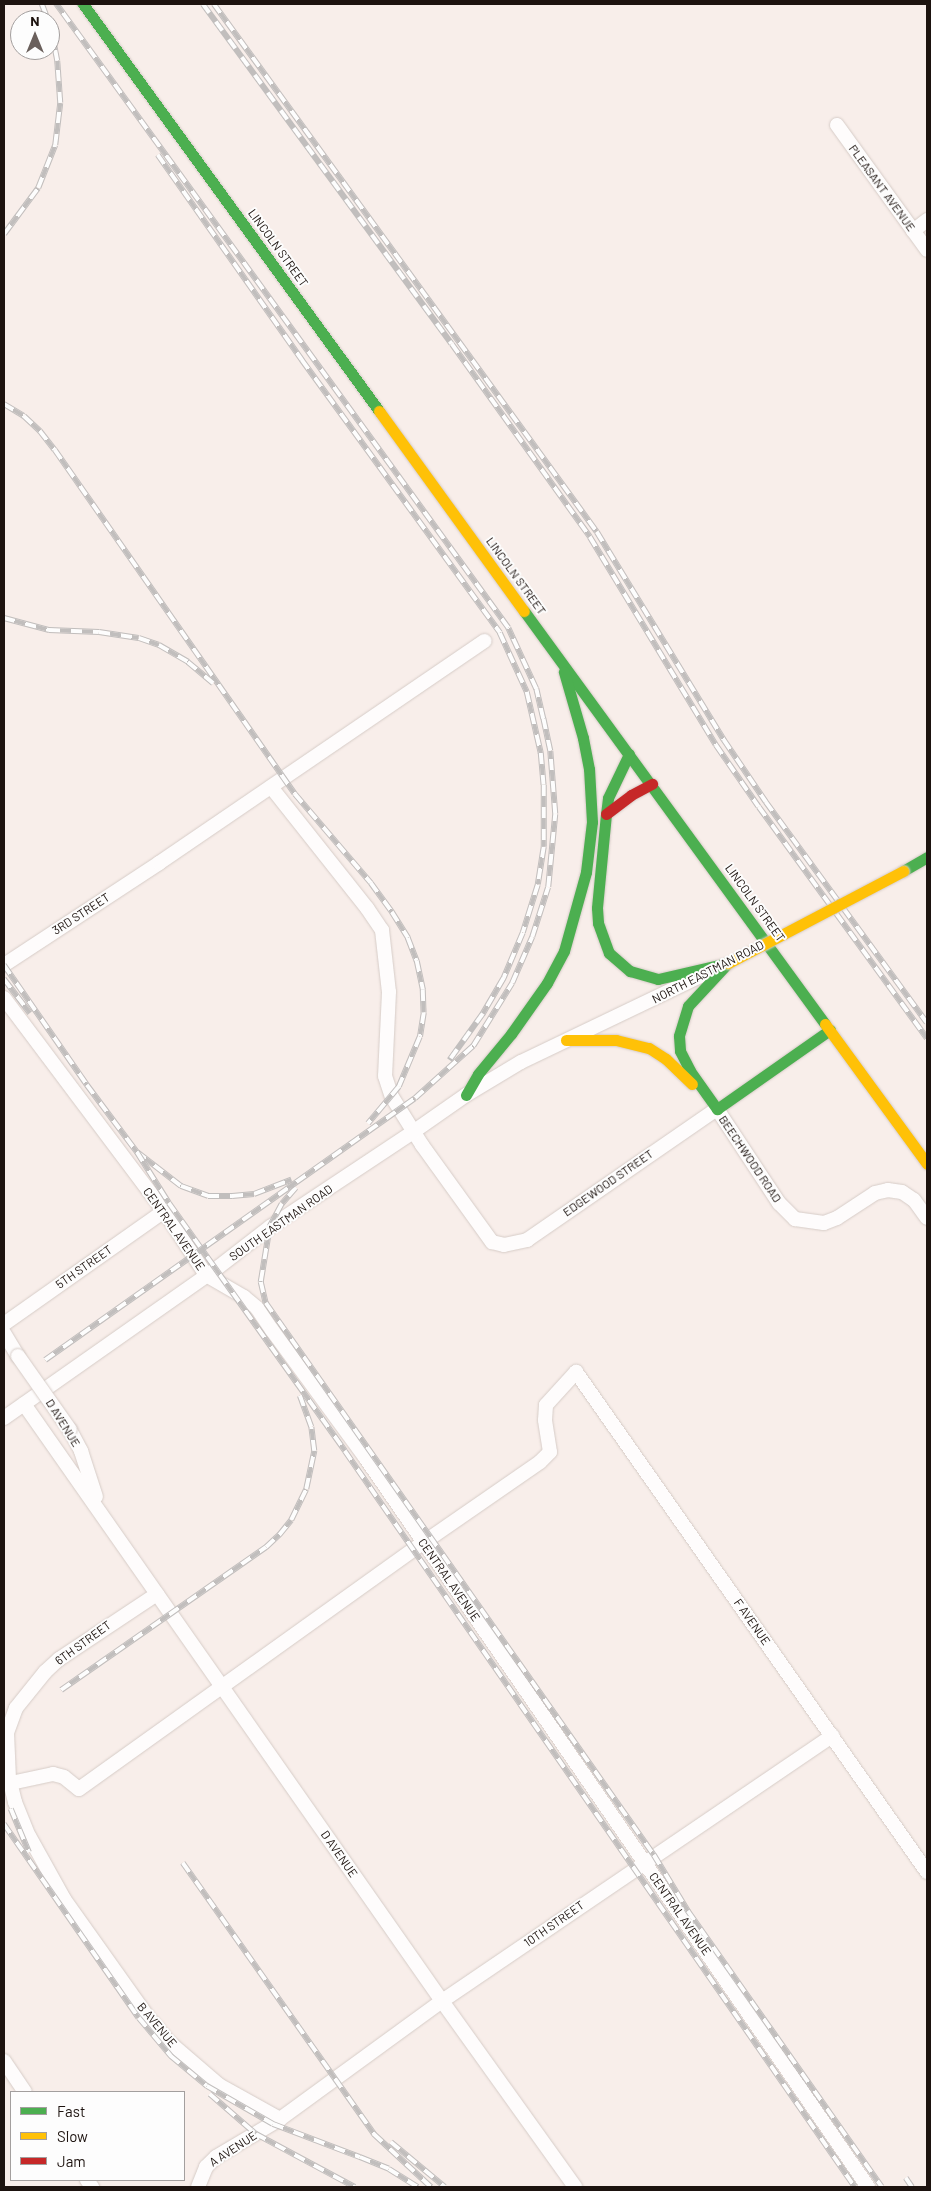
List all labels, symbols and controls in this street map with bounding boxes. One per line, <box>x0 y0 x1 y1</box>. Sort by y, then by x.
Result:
north arrow <box>10 10 60 60</box>
text: N <box>30 12 40 29</box>
street label: PLEASANT AVENUE <box>846 142 918 234</box>
street label: LINCOLN STREET <box>245 206 311 290</box>
street label: LINCOLN STREET <box>483 534 549 618</box>
street label: LINCOLN STREET <box>722 861 788 945</box>
street label: 3RD STREET <box>50 890 112 938</box>
street label: NORTH EASTMAN ROAD <box>650 938 766 1006</box>
street label: BEECHWOOD ROAD <box>716 1113 784 1205</box>
street label: EDGEWOOD STREET <box>560 1146 656 1220</box>
street label: SOUTH EASTMAN ROAD <box>227 1182 335 1264</box>
street label: CENTRAL AVENUE <box>140 1185 208 1273</box>
street label: 5TH STREET <box>53 1242 115 1292</box>
street label: D AVENUE <box>43 1396 83 1450</box>
street label: CENTRAL AVENUE <box>415 1536 483 1624</box>
street label: F AVENUE <box>731 1596 773 1648</box>
street label: 6TH STREET <box>52 1618 114 1668</box>
street label: D AVENUE <box>318 1828 360 1880</box>
street label: CENTRAL AVENUE <box>646 1870 714 1958</box>
street label: 10TH STREET <box>521 1898 587 1950</box>
street label: B AVENUE <box>134 2000 180 2050</box>
legend <box>10 2091 185 2181</box>
text: Fast <box>57 2102 85 2120</box>
text: Slow <box>57 2127 88 2145</box>
street label: A AVENUE <box>207 2128 259 2170</box>
text: Jam <box>57 2152 86 2170</box>

